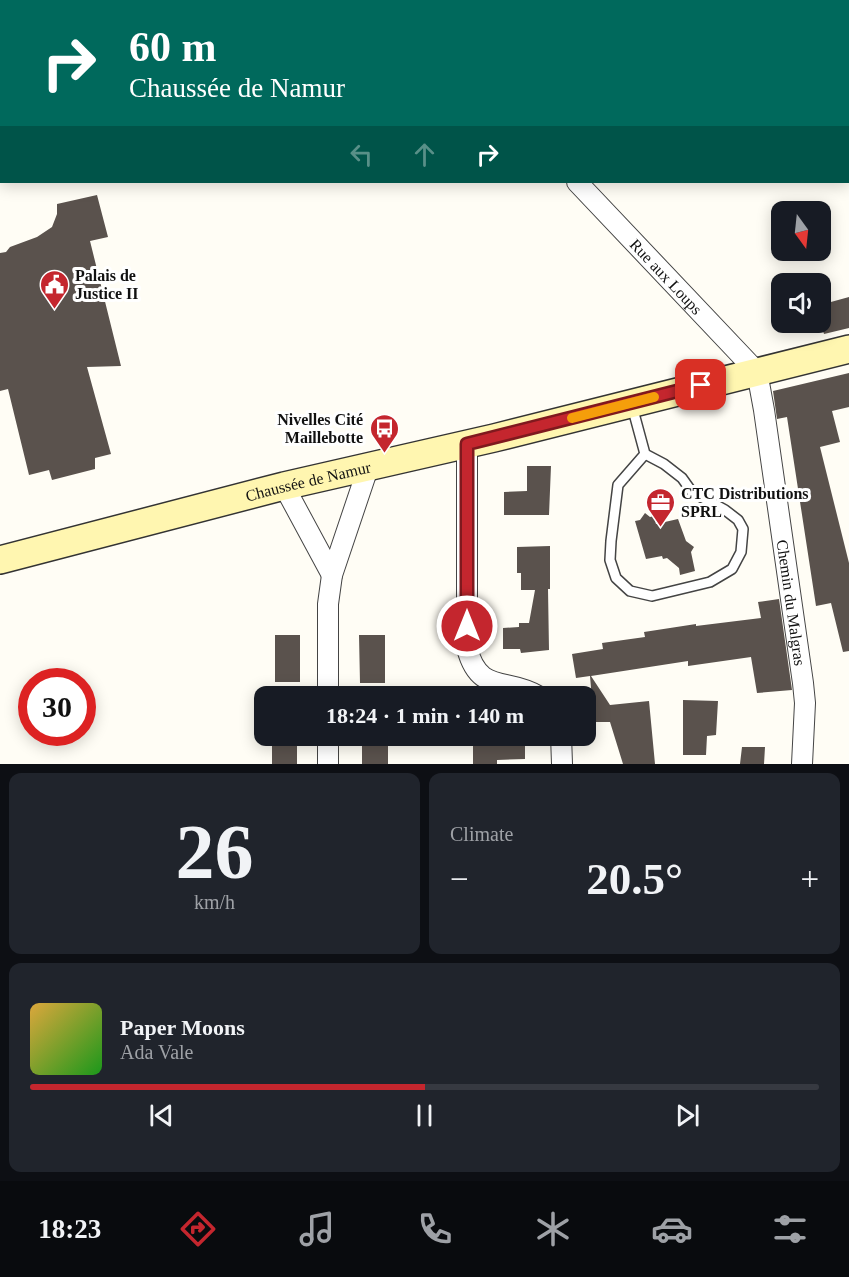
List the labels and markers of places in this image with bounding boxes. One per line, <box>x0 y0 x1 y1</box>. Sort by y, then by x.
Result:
place label: Palais de Justice II <box>75 267 139 302</box>
public building icon: Palais de Justice II <box>38 268 70 310</box>
pin <box>675 359 726 410</box>
place label: Nivelles Cité Maillebotte <box>277 411 363 446</box>
bus stop icon: Nivelles Cité Maillebotte <box>368 412 400 454</box>
place label: CTC Distributions SPRL <box>681 485 809 520</box>
office icon: CTC Distributions SPRL <box>644 486 676 528</box>

